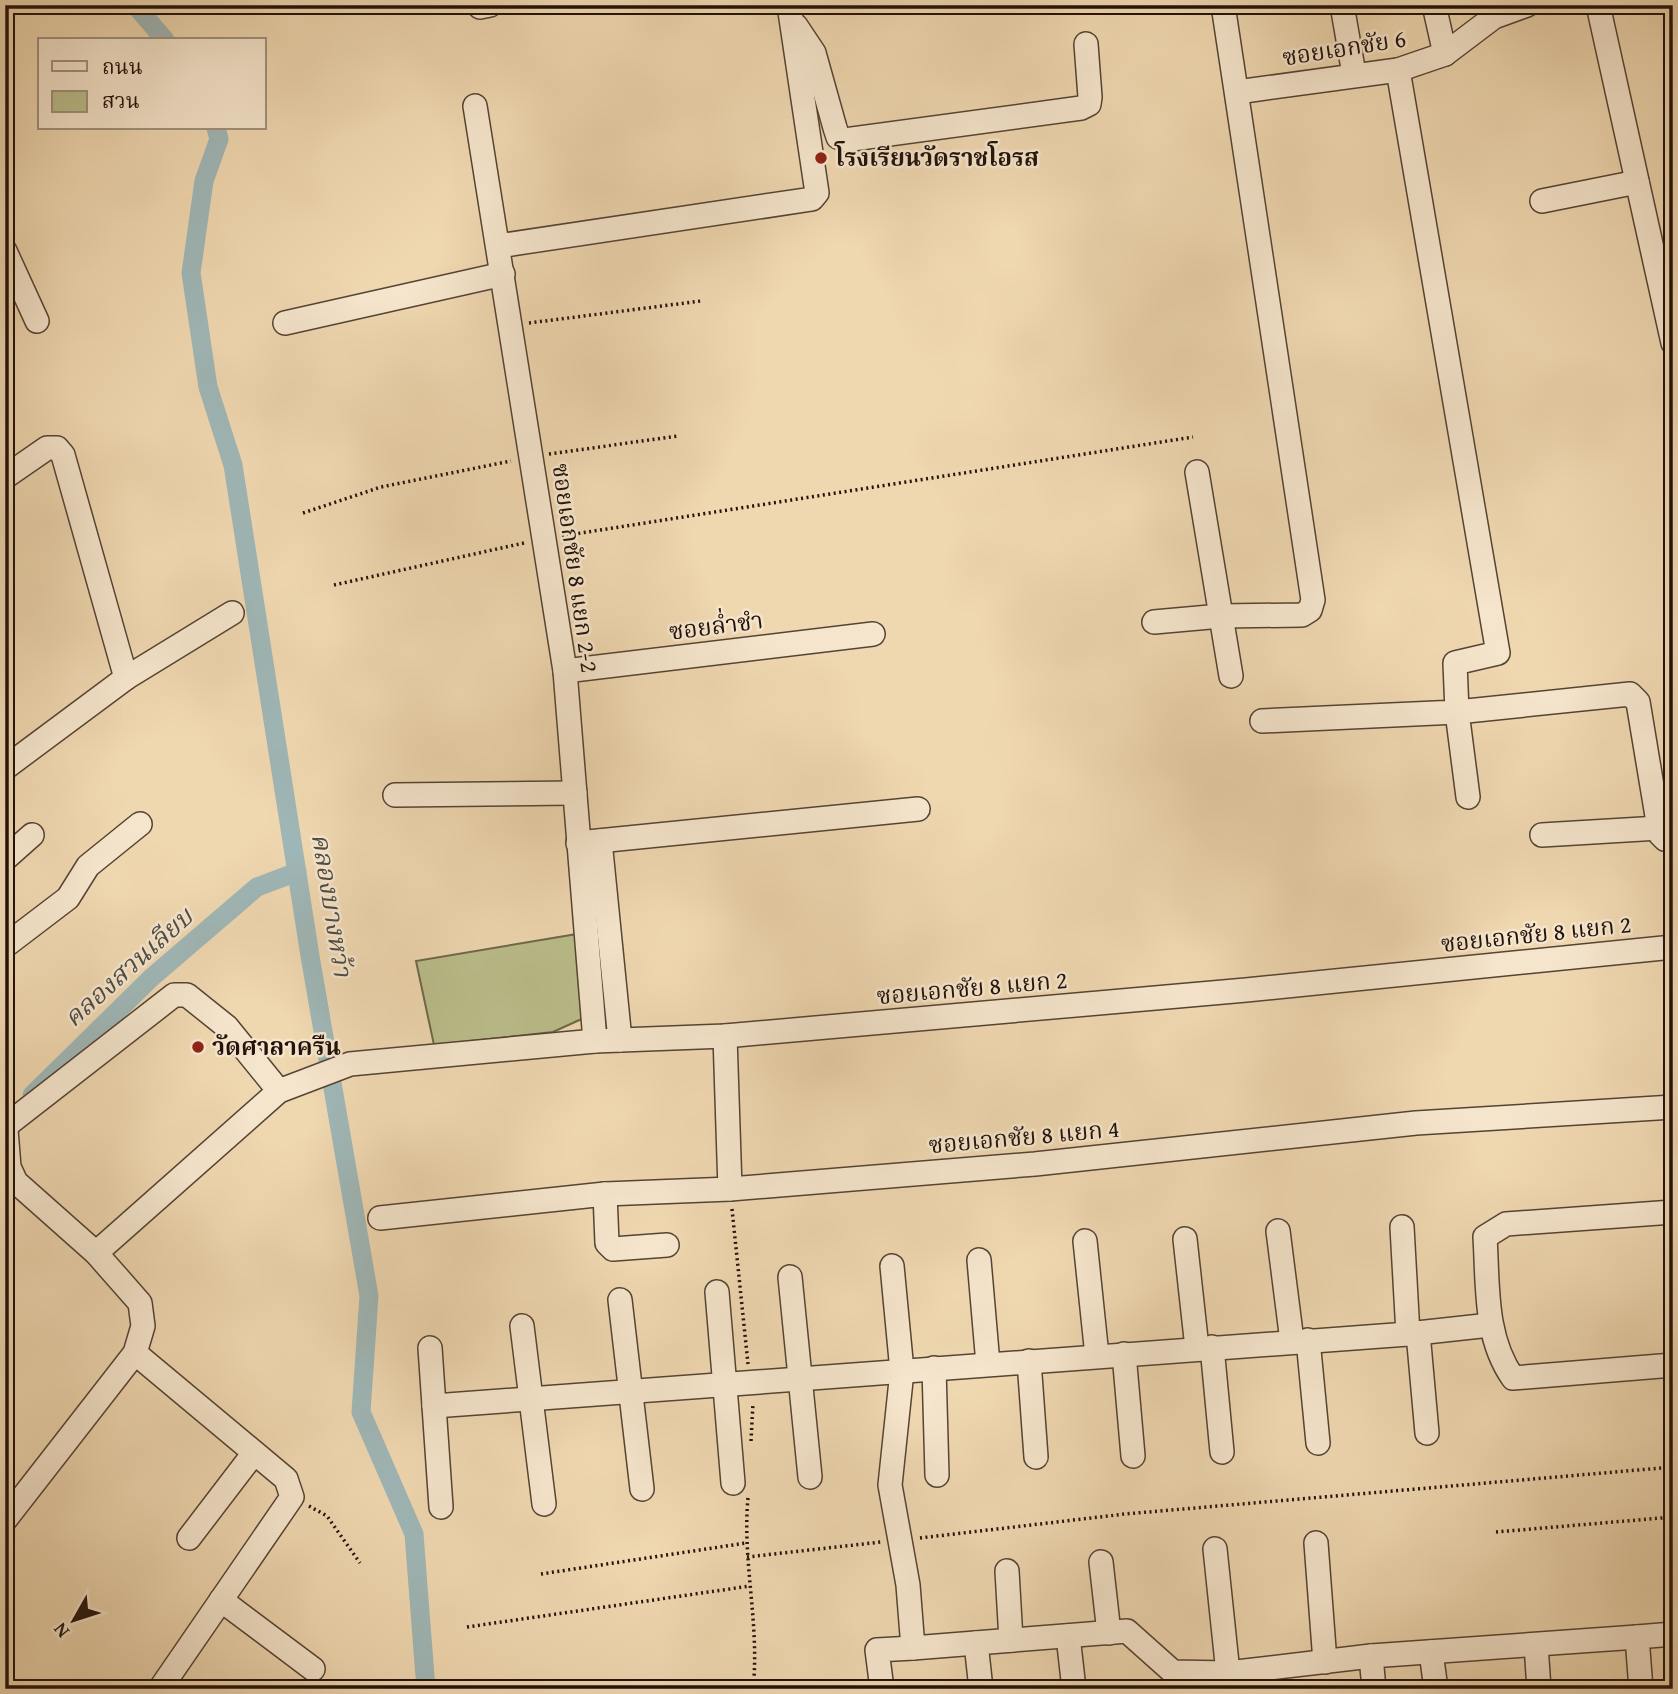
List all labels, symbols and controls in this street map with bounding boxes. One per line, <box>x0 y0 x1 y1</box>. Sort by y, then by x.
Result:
street label: ซอยเอกชัย 6 <box>1280 20 1408 75</box>
legend <box>38 38 266 130</box>
text: ถนน <box>102 51 143 82</box>
text: สวน <box>102 85 140 116</box>
place label: โรงเรียนวัดราชโอรส <box>834 140 1039 175</box>
marker: โรงเรียนวัดราชโอรส <box>813 150 829 166</box>
street label: ซอยเอกชัย 8 แยก 2-2 <box>543 461 608 675</box>
street label: ซอยล่ำชำ <box>667 602 765 649</box>
water label: คลองบางหว้า <box>302 830 363 981</box>
water label: คลองสวนเลียบ <box>54 896 203 1036</box>
street label: ซอยเอกชัย 8 แยก 2 <box>1439 906 1633 961</box>
street label: ซอยเอกชัย 8 แยก 2 <box>875 962 1069 1013</box>
place label: วัดศาลาครืน <box>212 1029 341 1064</box>
marker: วัดศาลาครืน <box>190 1039 206 1055</box>
street label: ซอยเอกชัย 8 แยก 4 <box>927 1111 1121 1162</box>
north arrow <box>38 1586 108 1656</box>
text: N <box>46 1617 76 1644</box>

